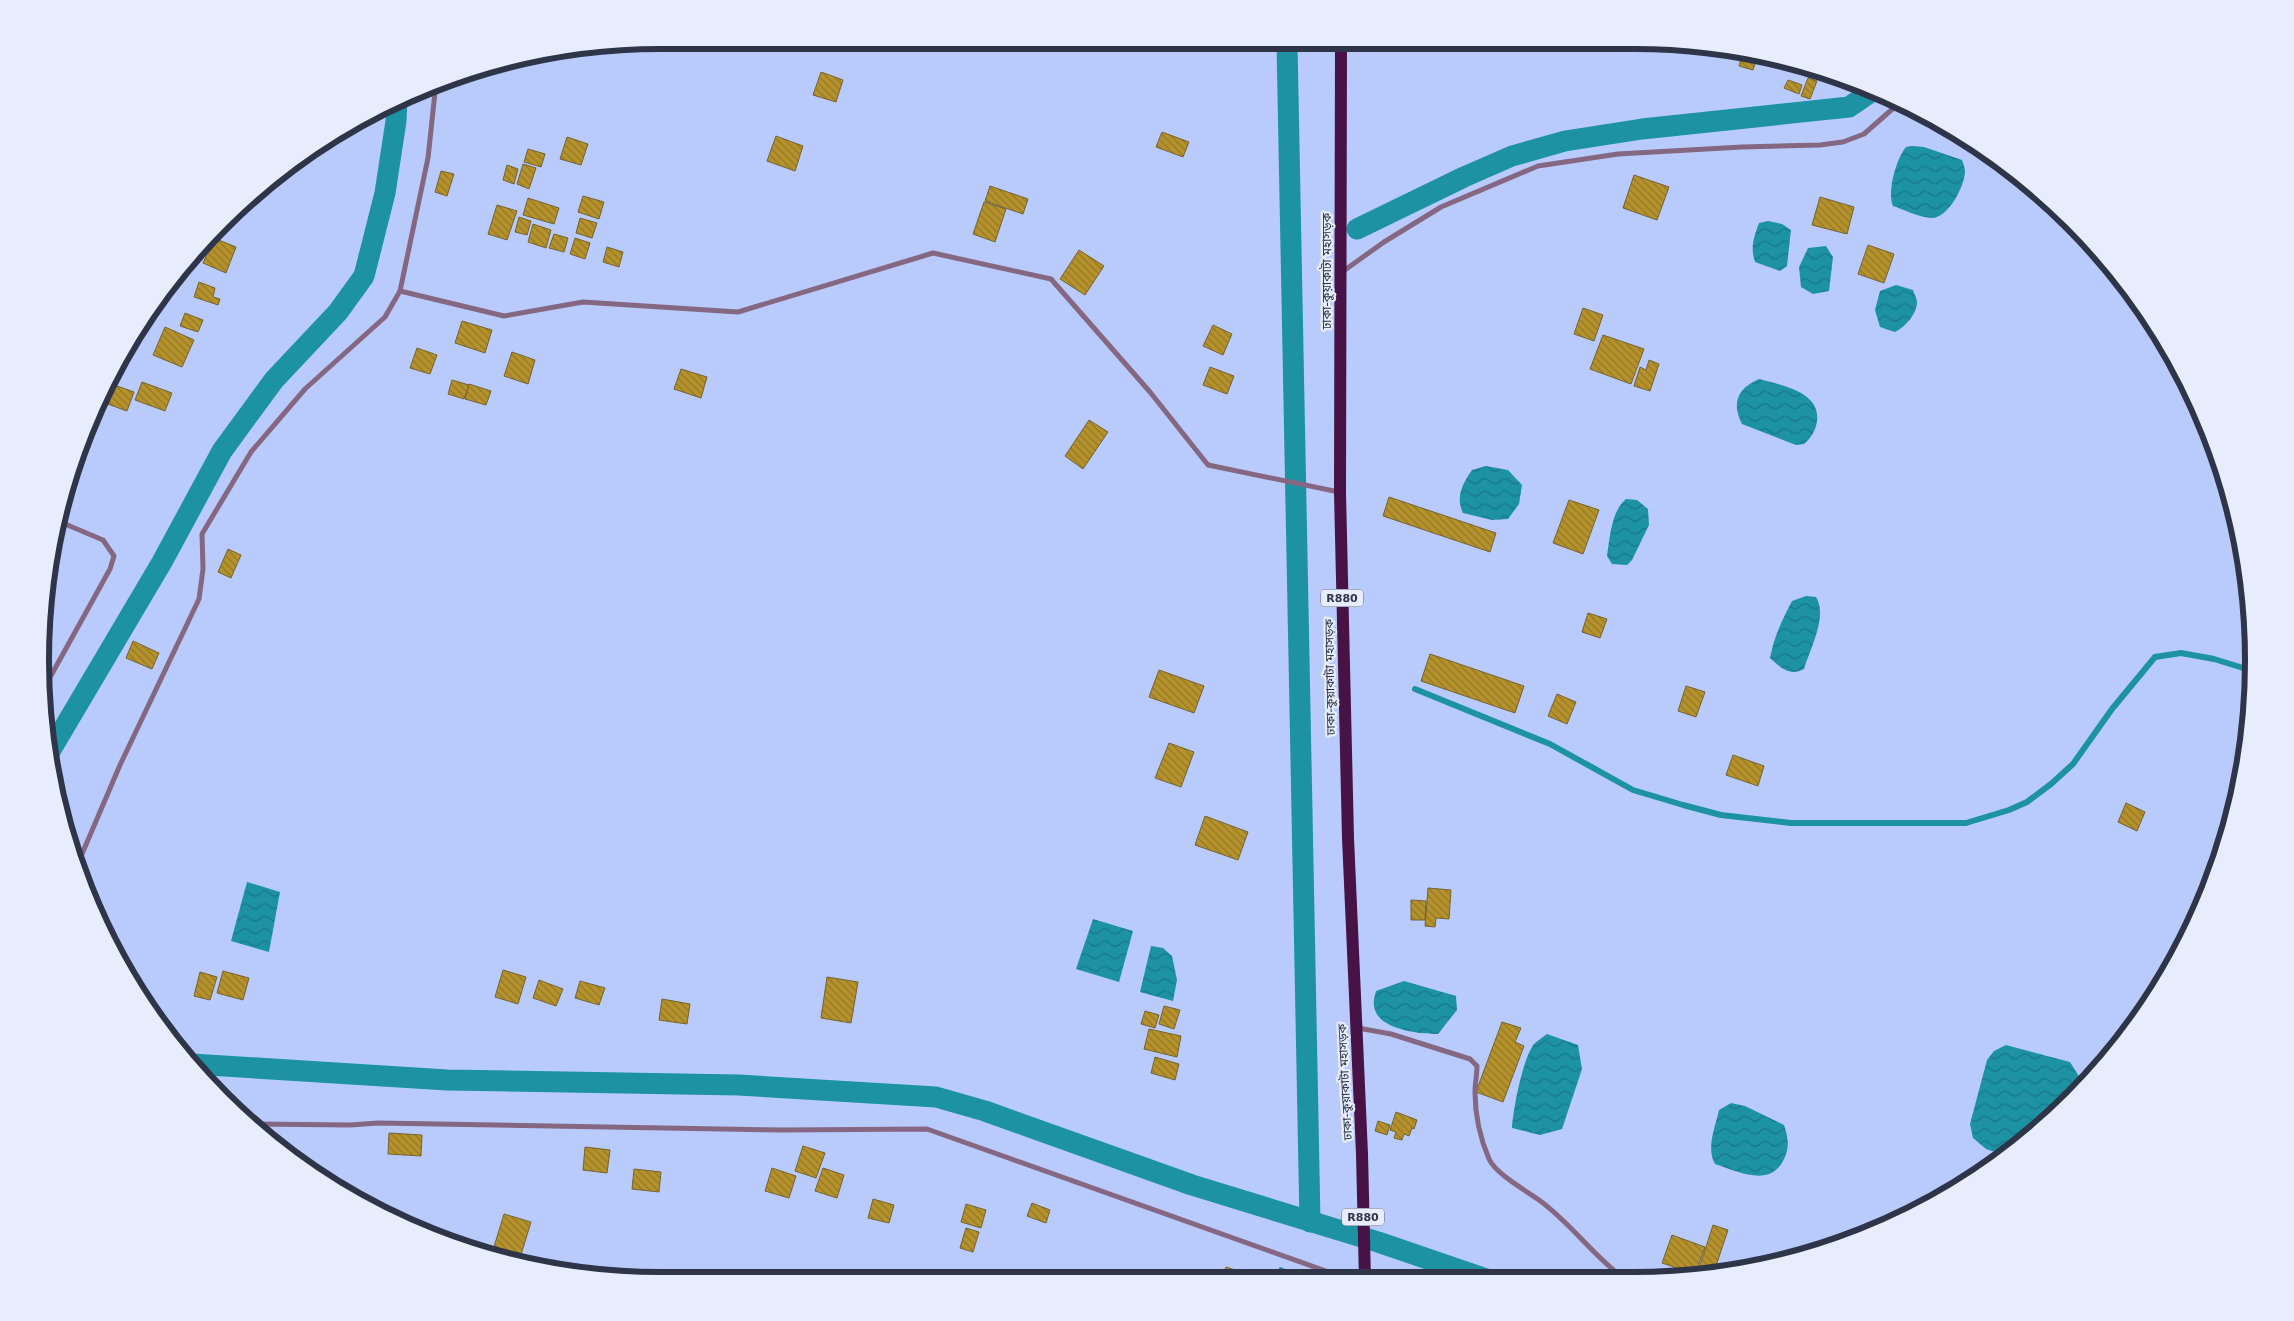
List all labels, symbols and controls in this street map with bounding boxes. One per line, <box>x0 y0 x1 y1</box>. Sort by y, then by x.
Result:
street label: ঢাকা-কুয়াকাটা মহাসড়ক <box>1319 212 1335 330</box>
road number: R880 <box>1321 590 1363 606</box>
street label: ঢাকা-কুয়াকাটা মহাসড়ক <box>1321 618 1339 736</box>
street label: ঢাকা-কুয়াকাটা মহাসড়ক <box>1334 1023 1356 1142</box>
road number: R880 <box>1342 1208 1384 1226</box>

